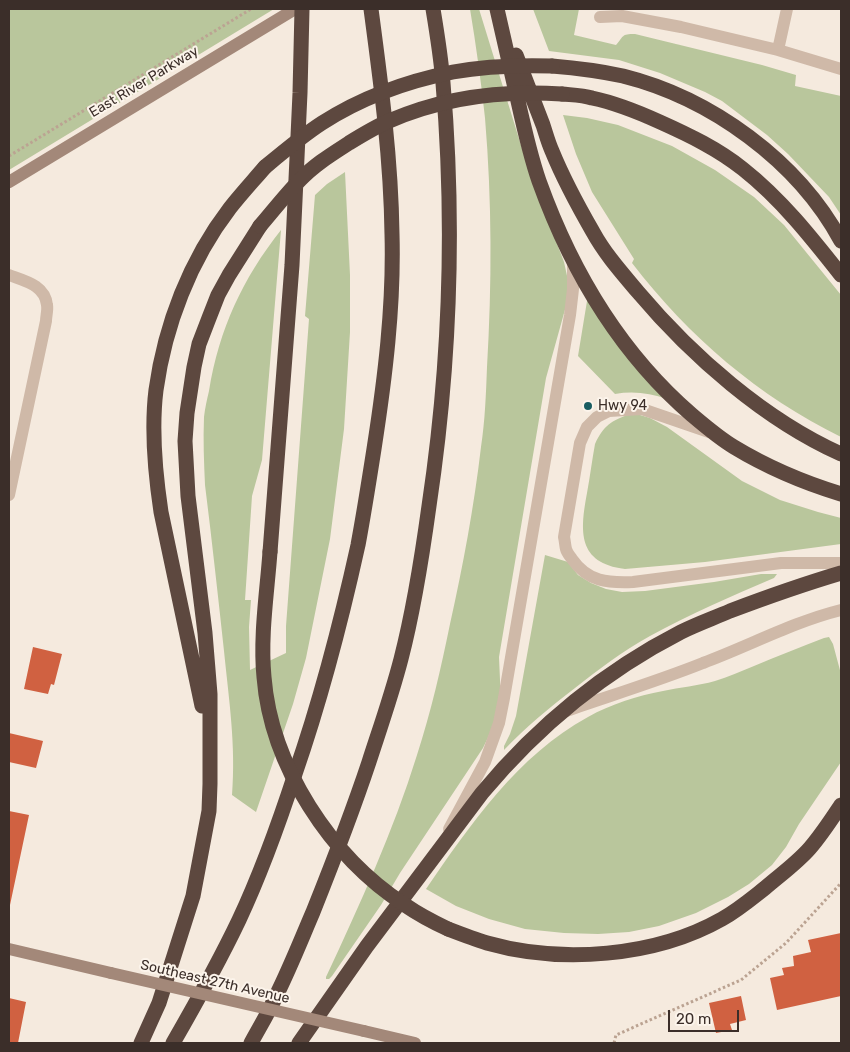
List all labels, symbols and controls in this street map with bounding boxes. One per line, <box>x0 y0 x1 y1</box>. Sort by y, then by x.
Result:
street label: East River Parkway <box>86 43 202 121</box>
place label: Hwy 94 <box>598 398 647 414</box>
marker: Hwy 94 <box>582 400 594 412</box>
street label: Southeast 27th Avenue <box>139 957 291 1007</box>
scale bar <box>670 1000 741 1032</box>
text: 20 m <box>676 1010 711 1028</box>

